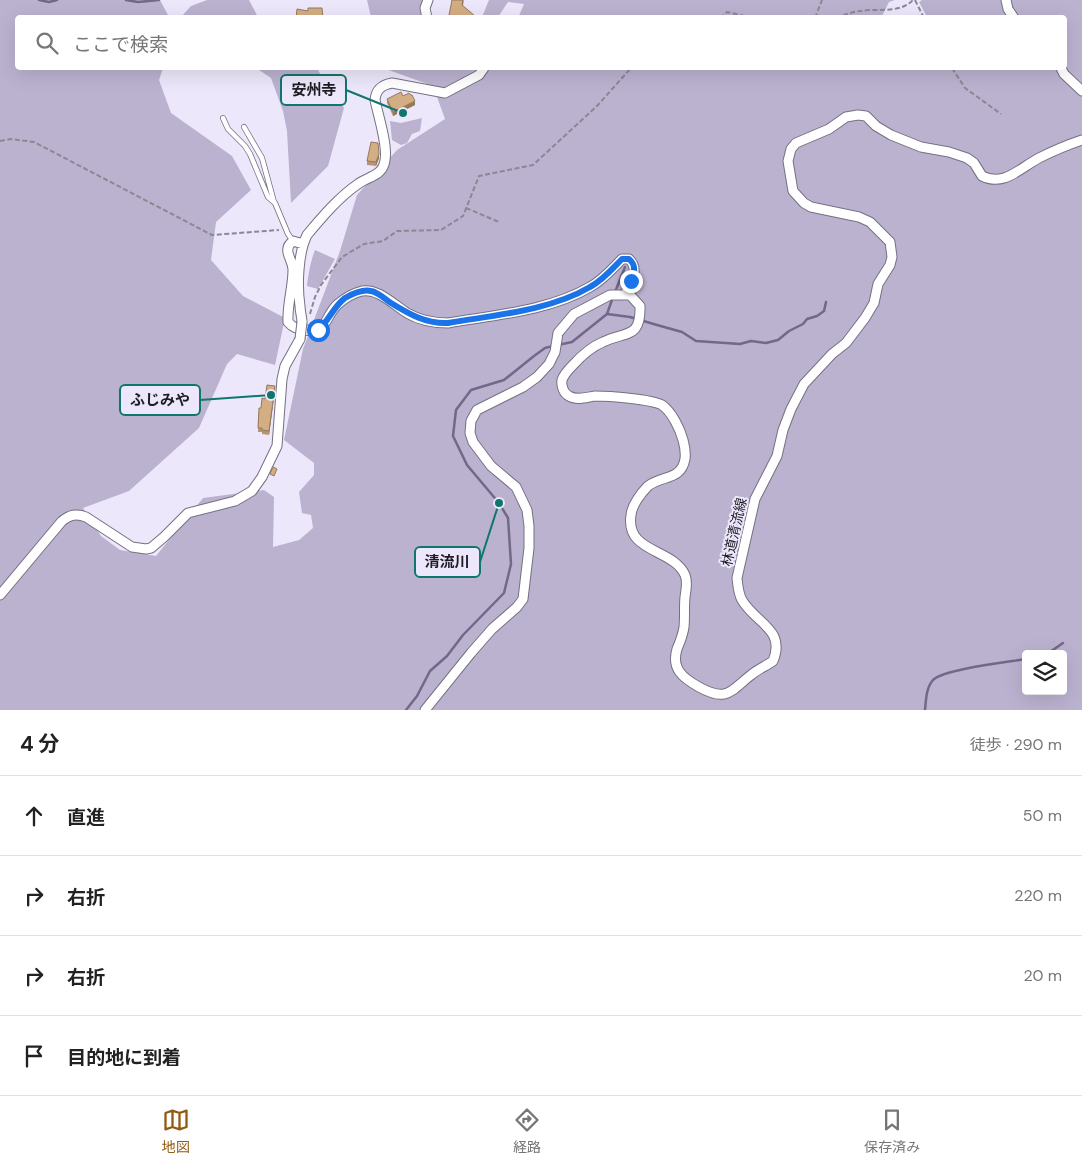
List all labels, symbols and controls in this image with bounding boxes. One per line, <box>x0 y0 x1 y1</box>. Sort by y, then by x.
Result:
search box <box>15 15 1067 70</box>
icon: search <box>33 29 61 57</box>
text: ここで検索 <box>73 32 168 57</box>
callout: 安州寺 <box>281 75 346 105</box>
text: 安州寺 <box>291 80 337 100</box>
route end <box>620 270 643 293</box>
route start <box>307 319 330 342</box>
callout: ふじみや <box>120 385 200 415</box>
text: ふじみや <box>130 390 190 410</box>
street label: 林道清流線 <box>717 496 751 568</box>
callout: 清流川 <box>415 547 480 577</box>
text: 清流川 <box>424 552 470 572</box>
map controls <box>1022 650 1067 695</box>
button: layers <box>1022 650 1067 695</box>
text: 4 分 <box>20 730 60 758</box>
text: 徒歩 · 290 m <box>970 734 1062 755</box>
icon: ahead <box>20 802 48 830</box>
text: 直進 <box>67 805 105 830</box>
text: 50 m <box>1023 805 1062 826</box>
icon: right <box>20 882 48 910</box>
text: 右折 <box>67 885 105 910</box>
text: 220 m <box>1014 885 1062 906</box>
icon: right <box>20 962 48 990</box>
text: 右折 <box>67 965 105 990</box>
text: 20 m <box>1023 965 1062 986</box>
icon: arrive <box>20 1042 48 1070</box>
text: 目的地に到着 <box>67 1045 181 1070</box>
tab: 地図 <box>162 1106 190 1156</box>
tab: 経路 <box>513 1106 541 1156</box>
tab: 保存済み <box>864 1106 920 1156</box>

